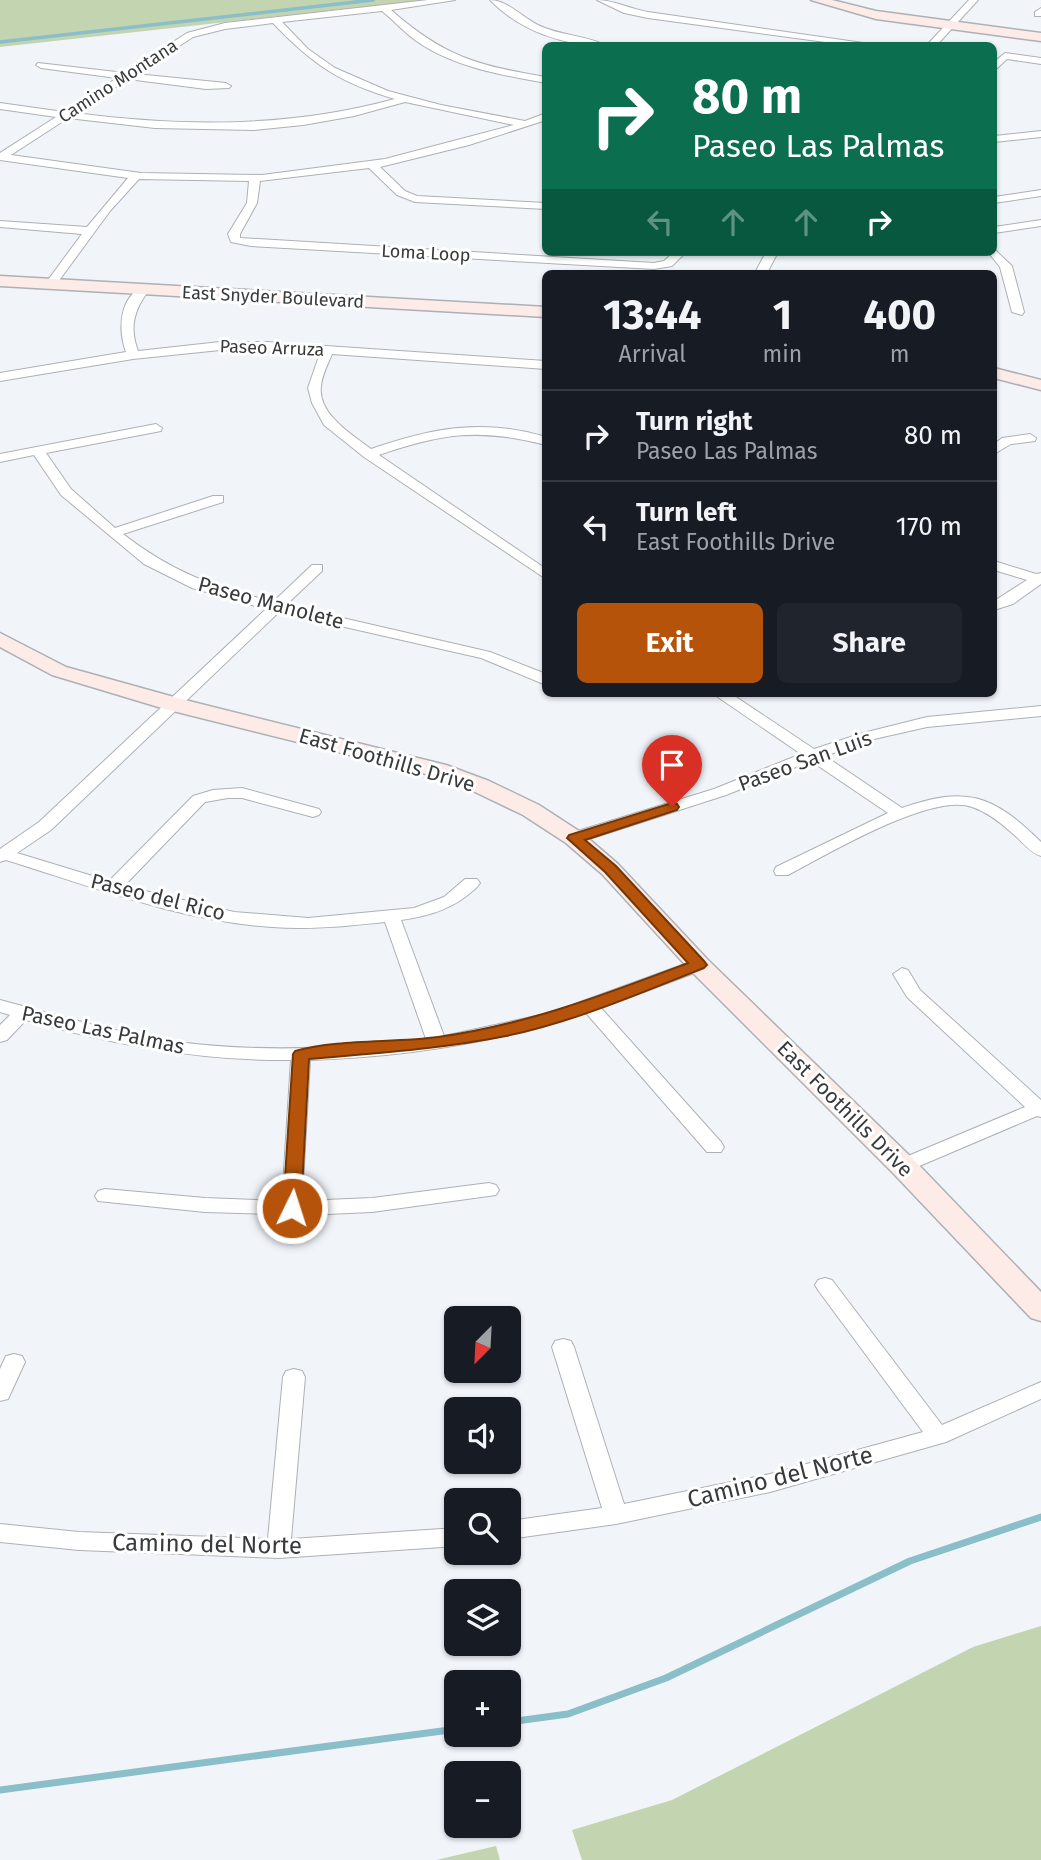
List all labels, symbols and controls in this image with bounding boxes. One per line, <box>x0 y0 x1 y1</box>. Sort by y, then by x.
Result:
street label: Camino Montana <box>54 34 182 128</box>
text: 80 m <box>692 67 802 126</box>
icon: right <box>577 70 668 161</box>
text: Paseo Las Palmas <box>692 127 944 165</box>
icon: left <box>641 203 679 241</box>
icon: ahead <box>714 203 752 241</box>
icon: ahead <box>787 203 825 241</box>
icon: right <box>860 203 898 241</box>
street label: Loma Loop <box>381 240 471 266</box>
street label: East Snyder Boulevard <box>181 281 365 313</box>
text: 13:44 <box>603 290 702 340</box>
text: 1 <box>773 290 792 340</box>
text: 400 <box>863 290 936 340</box>
street label: Paseo Arruza <box>219 335 325 361</box>
text: Arrival <box>619 340 686 368</box>
text: min <box>763 340 802 368</box>
text: m <box>890 340 909 368</box>
text: Turn right <box>636 406 753 437</box>
icon: right <box>577 417 615 455</box>
text: 80 m <box>904 420 962 451</box>
text: Paseo Las Palmas <box>636 437 817 465</box>
text: Turn left <box>636 497 737 528</box>
icon: left <box>577 508 615 546</box>
text: 170 m <box>896 511 962 542</box>
text: East Foothills Drive <box>636 528 835 556</box>
street label: Paseo Manolete <box>195 571 347 635</box>
button: Exit <box>577 603 763 683</box>
button: Share <box>777 603 962 683</box>
street label: East Foothills Drive <box>296 722 478 798</box>
street label: Paseo San Luis <box>735 725 875 797</box>
pin <box>642 735 702 807</box>
icon: arrive <box>653 746 691 784</box>
street label: Paseo del Rico <box>88 868 228 926</box>
street label: Paseo Las Palmas <box>19 1000 187 1060</box>
street label: East Foothills Drive <box>771 1035 919 1183</box>
position arrow <box>255 1171 329 1245</box>
north arrow <box>444 1306 522 1382</box>
map controls <box>444 1306 521 1838</box>
button: sound <box>444 1397 521 1474</box>
street label: Camino del Norte <box>684 1440 876 1514</box>
button: search <box>444 1488 521 1565</box>
street label: Camino del Norte <box>112 1528 302 1560</box>
button: layers <box>444 1579 521 1656</box>
button: + <box>444 1670 521 1747</box>
button: − <box>444 1761 521 1838</box>

